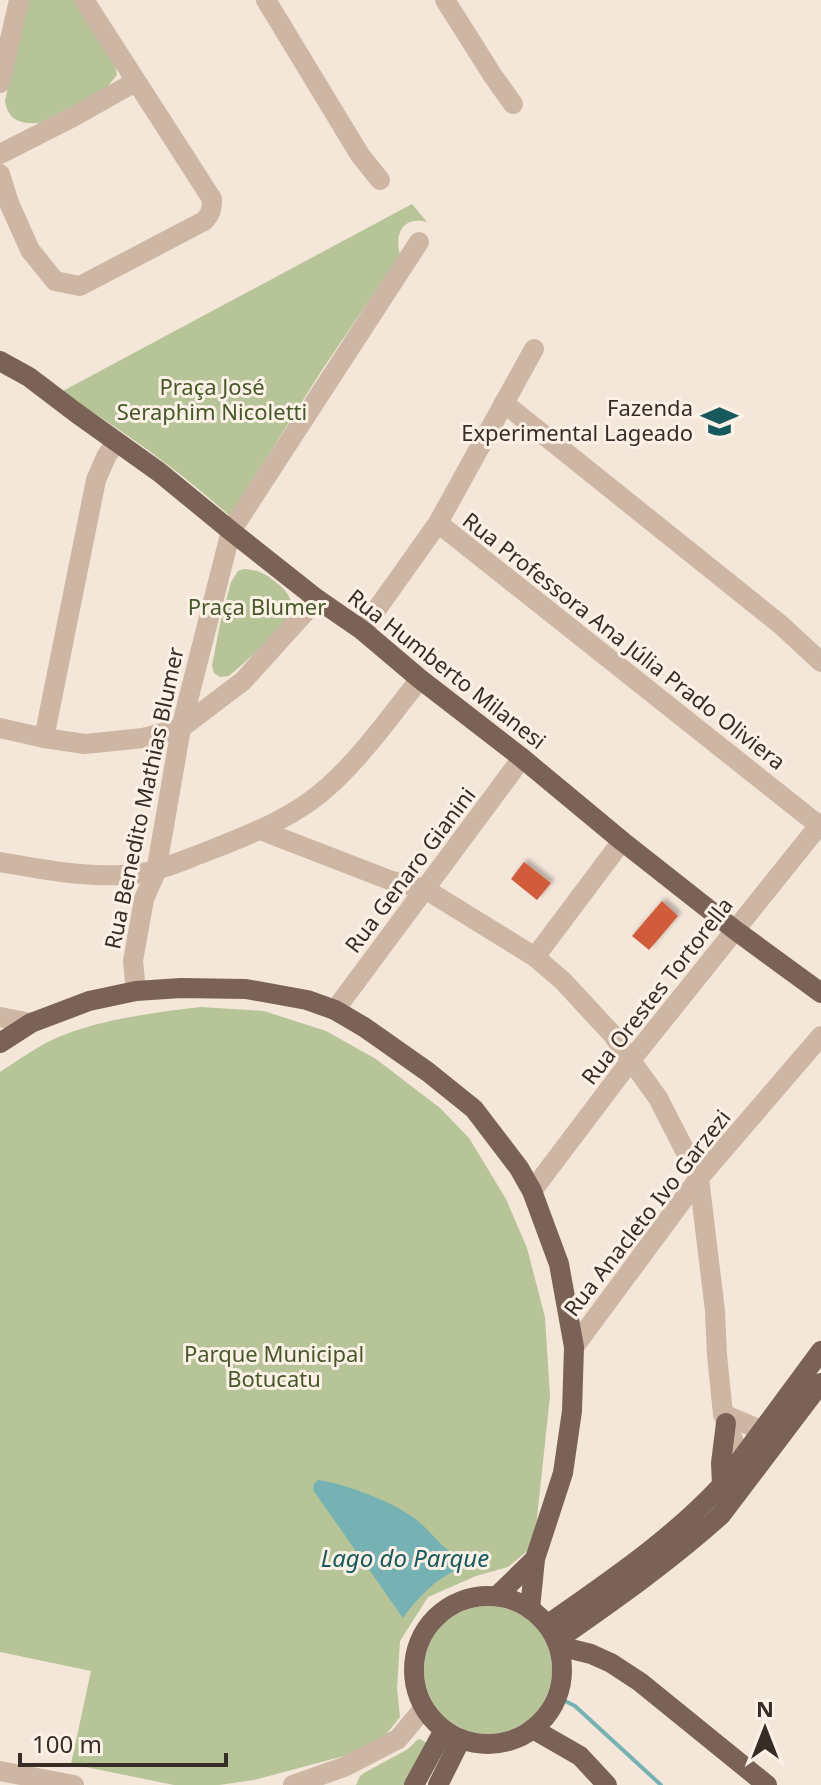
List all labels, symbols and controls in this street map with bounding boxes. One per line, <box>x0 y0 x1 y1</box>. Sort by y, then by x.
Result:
park label: Praça José Seraphim Nicoletti <box>117 371 307 426</box>
place label: Fazenda Experimental Lageado <box>461 392 693 447</box>
school or university icon: Fazenda Experimental Lageado <box>700 402 738 440</box>
street label: Rua Professora Ana Júlia Prado Oliviera <box>457 505 792 776</box>
street label: Rua Humberto Milanesi <box>342 581 553 755</box>
park label: Praça Blumer <box>188 591 326 621</box>
street label: Rua Benedito Mathias Blumer <box>96 644 190 952</box>
street label: Rua Genaro Gianini <box>337 781 481 958</box>
street label: Rua Orestes Tortorella <box>574 891 739 1090</box>
street label: Rua Anacleto Ivo Garzezi <box>556 1103 736 1322</box>
park label: Parque Municipal Botucatu <box>184 1338 364 1393</box>
water label: Lago do Parque <box>321 1541 489 1574</box>
north arrow <box>725 1689 805 1769</box>
text: N <box>756 1693 774 1723</box>
scale bar <box>20 1717 226 1767</box>
text: 100 m <box>32 1727 102 1760</box>

